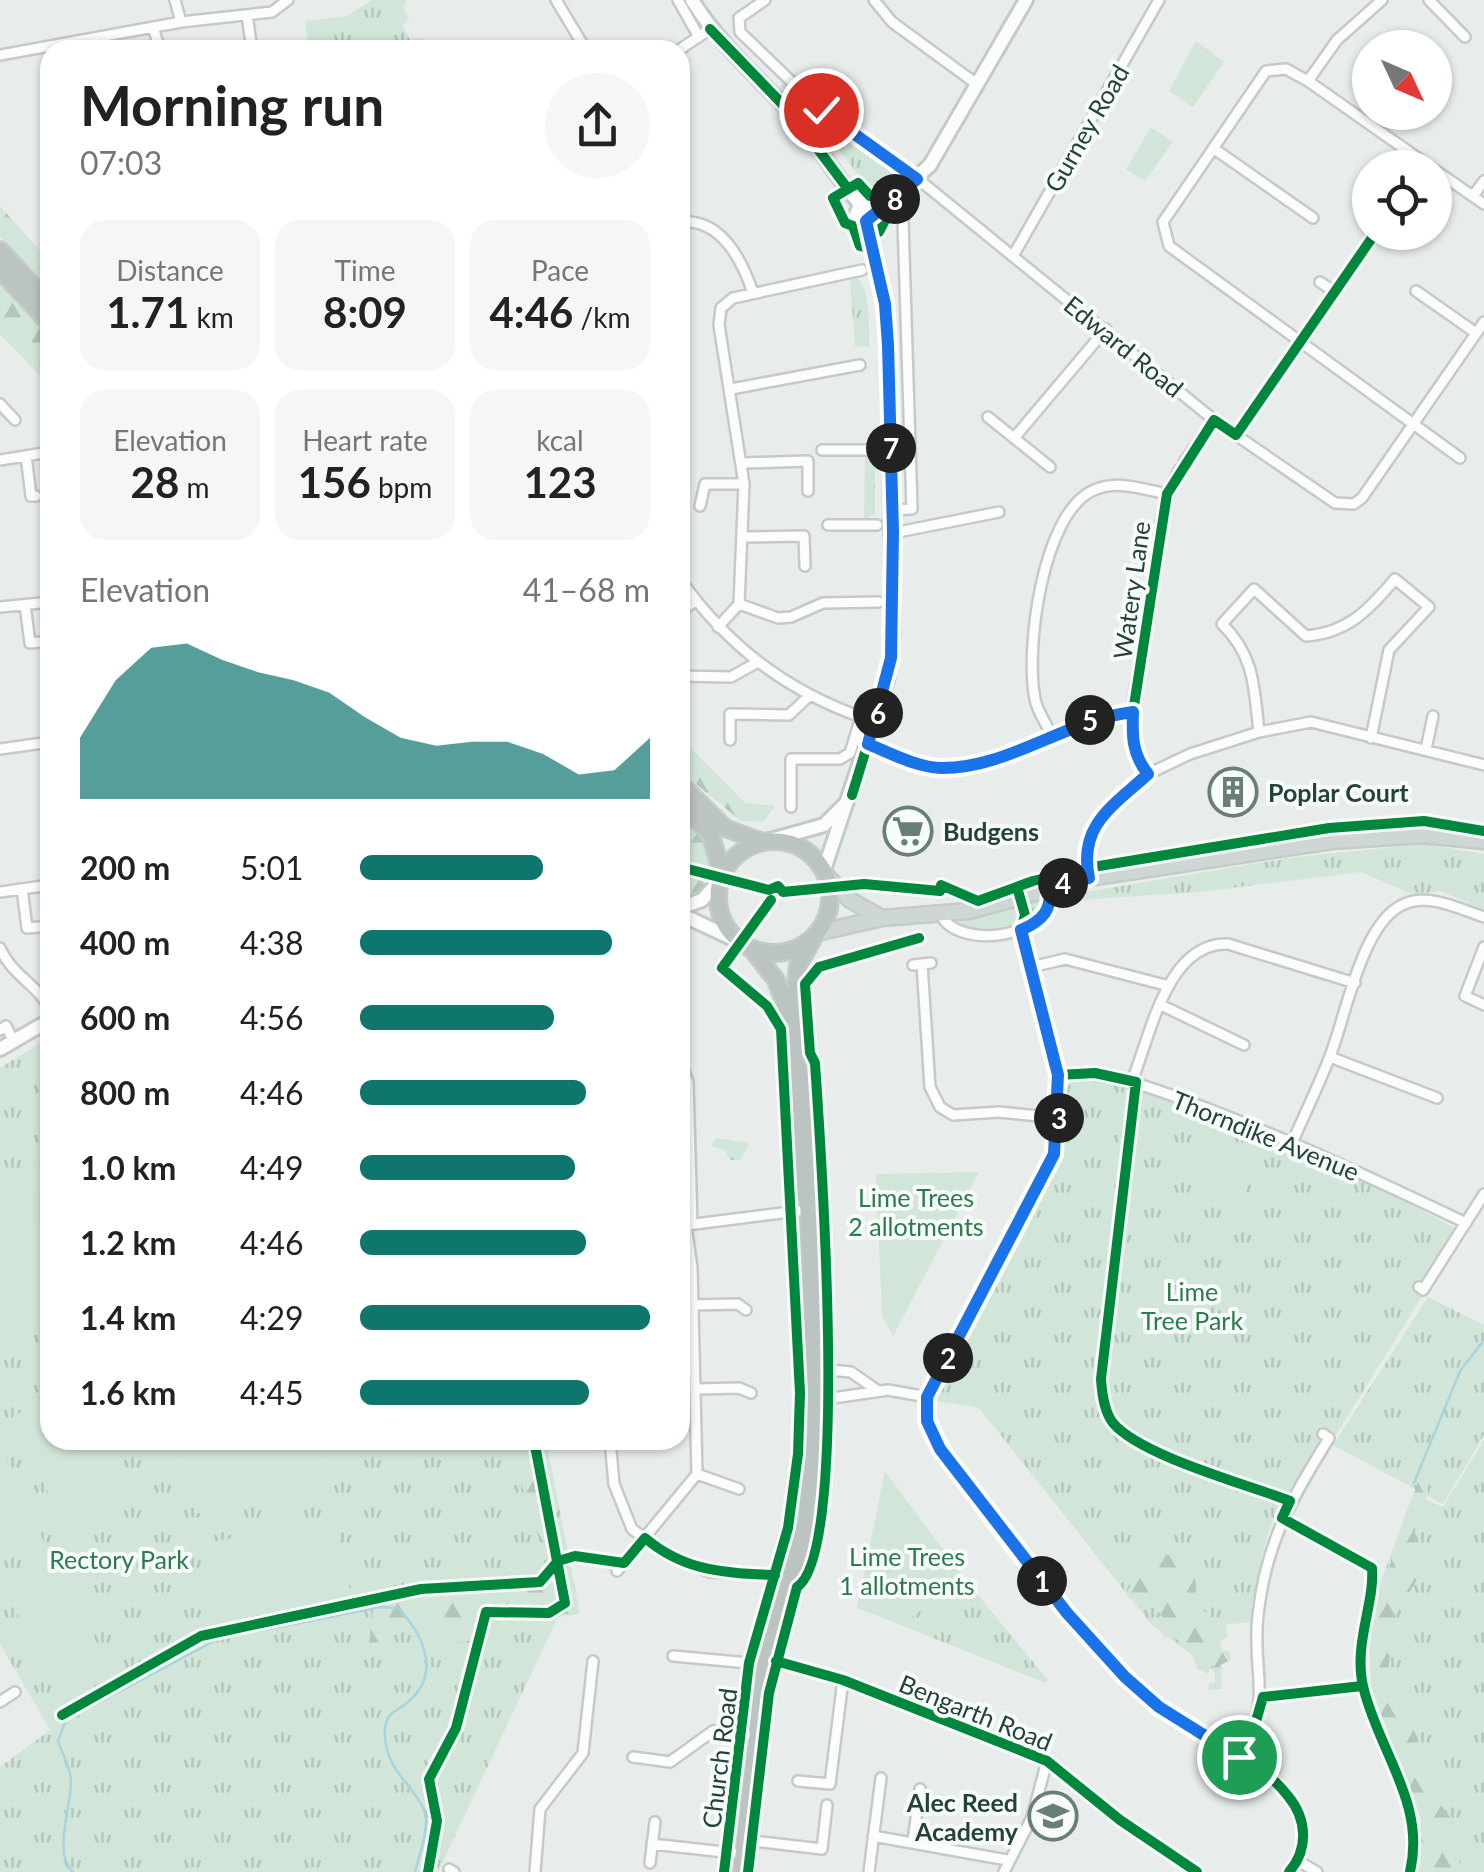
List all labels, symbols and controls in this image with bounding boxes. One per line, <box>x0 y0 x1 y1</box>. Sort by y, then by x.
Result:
north arrow <box>1352 30 1452 130</box>
map controls <box>1352 30 1452 250</box>
street label: Gurney Road <box>1037 59 1135 197</box>
pin <box>779 68 864 153</box>
text: Morning run <box>80 72 384 138</box>
button: share <box>545 73 650 178</box>
icon: check <box>794 83 849 138</box>
text: 07:03 <box>80 143 162 182</box>
button: locate <box>1352 150 1452 250</box>
pin: 8 <box>870 174 920 224</box>
text: 8 <box>887 182 903 216</box>
text: Distance <box>116 253 224 287</box>
text: Time <box>335 253 395 287</box>
text: Pace <box>531 253 589 287</box>
text: 1.71 <box>106 287 189 337</box>
text: 8:09 <box>323 287 407 337</box>
text: 4:46 <box>490 287 573 337</box>
street label: Edward Road <box>1058 289 1190 403</box>
text: km <box>189 300 234 334</box>
text: /km <box>573 300 630 334</box>
text: Elevation <box>113 423 227 457</box>
text: Heart rate <box>302 423 428 457</box>
text: kcal <box>536 423 584 457</box>
pin: 7 <box>866 423 916 473</box>
text: 7 <box>883 431 899 465</box>
text: 28 <box>131 457 179 507</box>
text: 156 <box>298 457 371 507</box>
text: 123 <box>523 457 597 507</box>
text: m <box>179 470 209 504</box>
text: bpm <box>371 470 432 504</box>
street label: Watery Lane <box>1106 519 1156 661</box>
text: Elevation <box>80 570 210 609</box>
text: 41–68 m <box>523 570 650 609</box>
pin: 6 <box>853 688 903 738</box>
pin: 5 <box>1065 695 1115 745</box>
text: 6 <box>870 696 886 730</box>
text: 5 <box>1082 703 1098 737</box>
building icon: Poplar Court <box>1207 766 1259 818</box>
place label: Poplar Court <box>1268 777 1409 807</box>
supermarket icon: Budgens <box>882 805 934 857</box>
place label: Budgens <box>943 816 1039 846</box>
text: 200 m <box>80 848 170 887</box>
text: 5:01 <box>240 848 304 887</box>
pin: 4 <box>1038 858 1088 908</box>
text: 4 <box>1055 866 1071 900</box>
text: 400 m <box>80 923 170 962</box>
text: 4:38 <box>240 923 304 962</box>
text: 600 m <box>80 998 170 1037</box>
text: 4:56 <box>240 998 304 1037</box>
text: 800 m <box>80 1073 170 1112</box>
text: 4:46 <box>240 1073 304 1112</box>
street label: Thorndike Avenue <box>1168 1084 1364 1186</box>
pin: 3 <box>1034 1093 1084 1143</box>
text: 3 <box>1051 1101 1067 1135</box>
text: 1.0 km <box>80 1148 176 1187</box>
text: 4:49 <box>240 1148 304 1187</box>
park label: Lime Trees 2 allotments <box>848 1182 984 1241</box>
text: 1.2 km <box>80 1223 176 1262</box>
text: 4:46 <box>240 1223 304 1262</box>
park label: Lime Tree Park <box>1141 1276 1243 1335</box>
text: 1.4 km <box>80 1298 176 1337</box>
text: 4:29 <box>240 1298 304 1337</box>
pin: 2 <box>923 1333 973 1383</box>
text: 2 <box>940 1341 956 1375</box>
text: 1.6 km <box>80 1373 176 1412</box>
text: 4:45 <box>240 1373 304 1412</box>
park label: Lime Trees 1 allotments <box>839 1541 975 1600</box>
park label: Rectory Park <box>49 1544 189 1574</box>
pin: 1 <box>1017 1556 1067 1606</box>
text: 1 <box>1034 1564 1050 1598</box>
street label: Bengarth Road <box>895 1668 1057 1756</box>
street label: Church Road <box>696 1686 742 1830</box>
pin <box>1197 1715 1282 1800</box>
icon: arrive <box>1212 1730 1267 1785</box>
place label: Alec Reed Academy <box>906 1787 1019 1846</box>
school or university icon: Alec Reed Academy <box>1027 1790 1079 1842</box>

